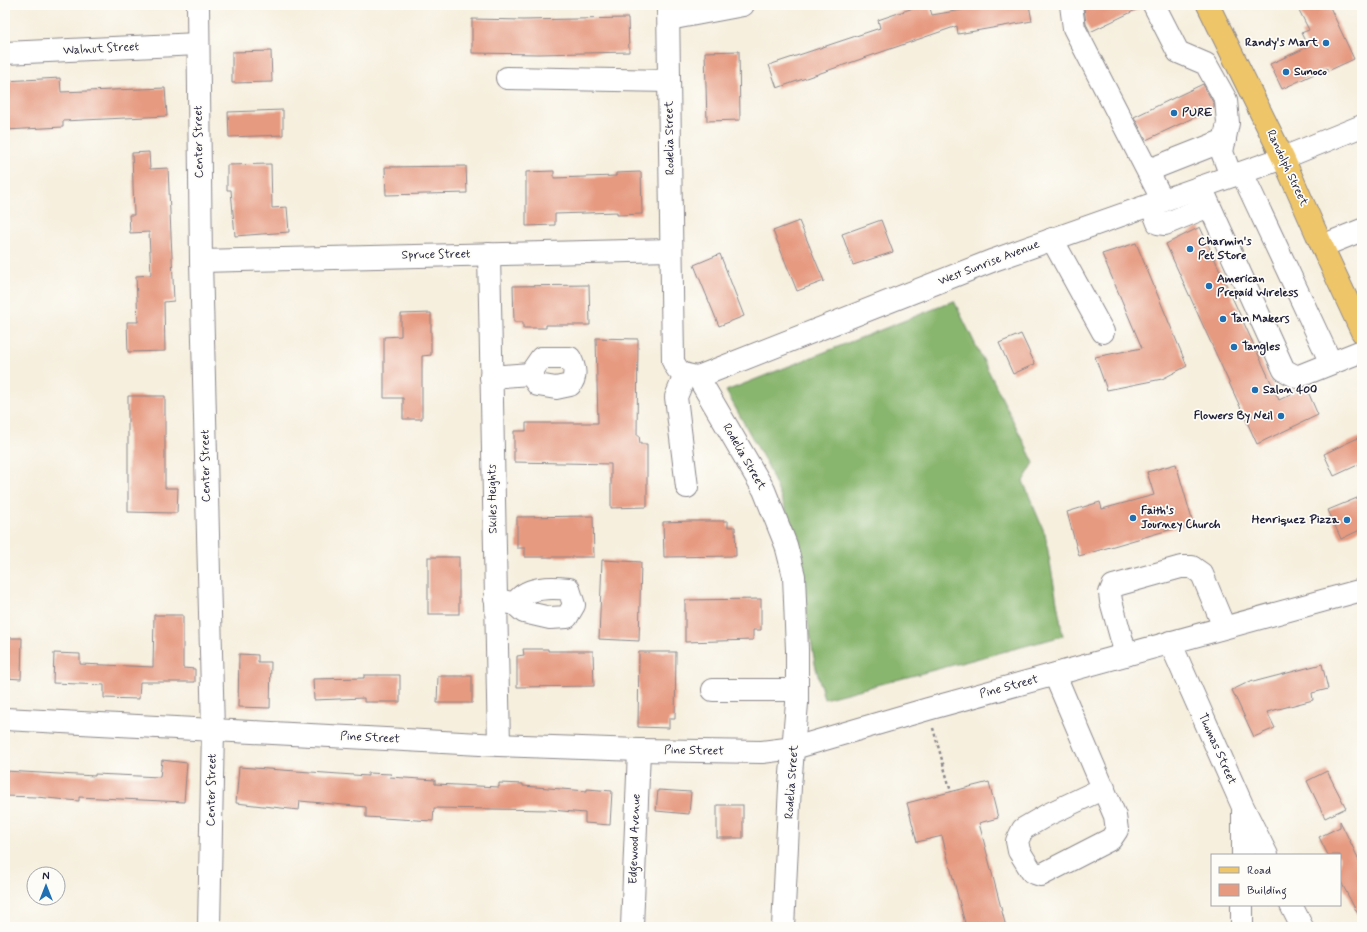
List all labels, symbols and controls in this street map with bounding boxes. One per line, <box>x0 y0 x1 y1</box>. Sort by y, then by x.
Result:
place label: Randy's Mart <box>1245 35 1319 51</box>
marker: Randy's Mart <box>1321 38 1331 48</box>
street label: Walnut Street <box>63 39 140 59</box>
place label: Sunoco <box>1294 64 1327 80</box>
marker: Sunoco <box>1281 67 1291 77</box>
street label: Rodelia Street <box>661 101 679 175</box>
street label: Center Street <box>190 105 208 179</box>
place label: PURE <box>1182 105 1213 121</box>
marker: PURE <box>1169 108 1179 118</box>
street label: Randolph Street <box>1262 127 1312 209</box>
place label: Charmin's Pet Store <box>1198 234 1252 264</box>
street label: West Sunrise Avenue <box>936 236 1042 290</box>
marker: Charmin's Pet Store <box>1185 244 1195 254</box>
street label: Spruce Street <box>401 246 471 264</box>
place label: American Prepaid Wireless <box>1217 271 1299 301</box>
marker: American Prepaid Wireless <box>1204 281 1214 291</box>
place label: Tan Makers <box>1231 311 1290 327</box>
marker: Tan Makers <box>1218 314 1228 324</box>
place label: Tangles <box>1242 339 1281 356</box>
marker: Tangles <box>1229 342 1239 352</box>
place label: Salon 400 <box>1263 382 1317 398</box>
marker: Salon 400 <box>1250 385 1260 395</box>
place label: Flowers By Neil <box>1194 408 1273 424</box>
marker: Flowers By Neil <box>1276 411 1286 421</box>
street label: Rodelia Street <box>718 421 770 493</box>
street label: Center Street <box>197 429 215 503</box>
street label: Skiles Heights <box>484 463 502 534</box>
place label: Faith's Journey Church <box>1141 503 1221 533</box>
place label: Henriquez Pizza <box>1252 512 1340 528</box>
marker: Faith's Journey Church <box>1128 513 1138 523</box>
marker: Henriquez Pizza <box>1342 515 1352 525</box>
street label: Pine Street <box>978 671 1040 702</box>
street label: Thomas Street <box>1194 711 1240 788</box>
street label: Pine Street <box>340 728 401 748</box>
street label: Pine Street <box>664 742 724 760</box>
street label: Rodelia Street <box>781 744 803 820</box>
street label: Center Street <box>203 753 221 827</box>
street label: Edgewood Avenue <box>625 793 646 885</box>
legend <box>1211 854 1341 906</box>
text: Road <box>1247 863 1271 879</box>
north arrow <box>26 866 66 906</box>
text: N <box>42 870 50 884</box>
text: Building <box>1247 883 1287 900</box>

